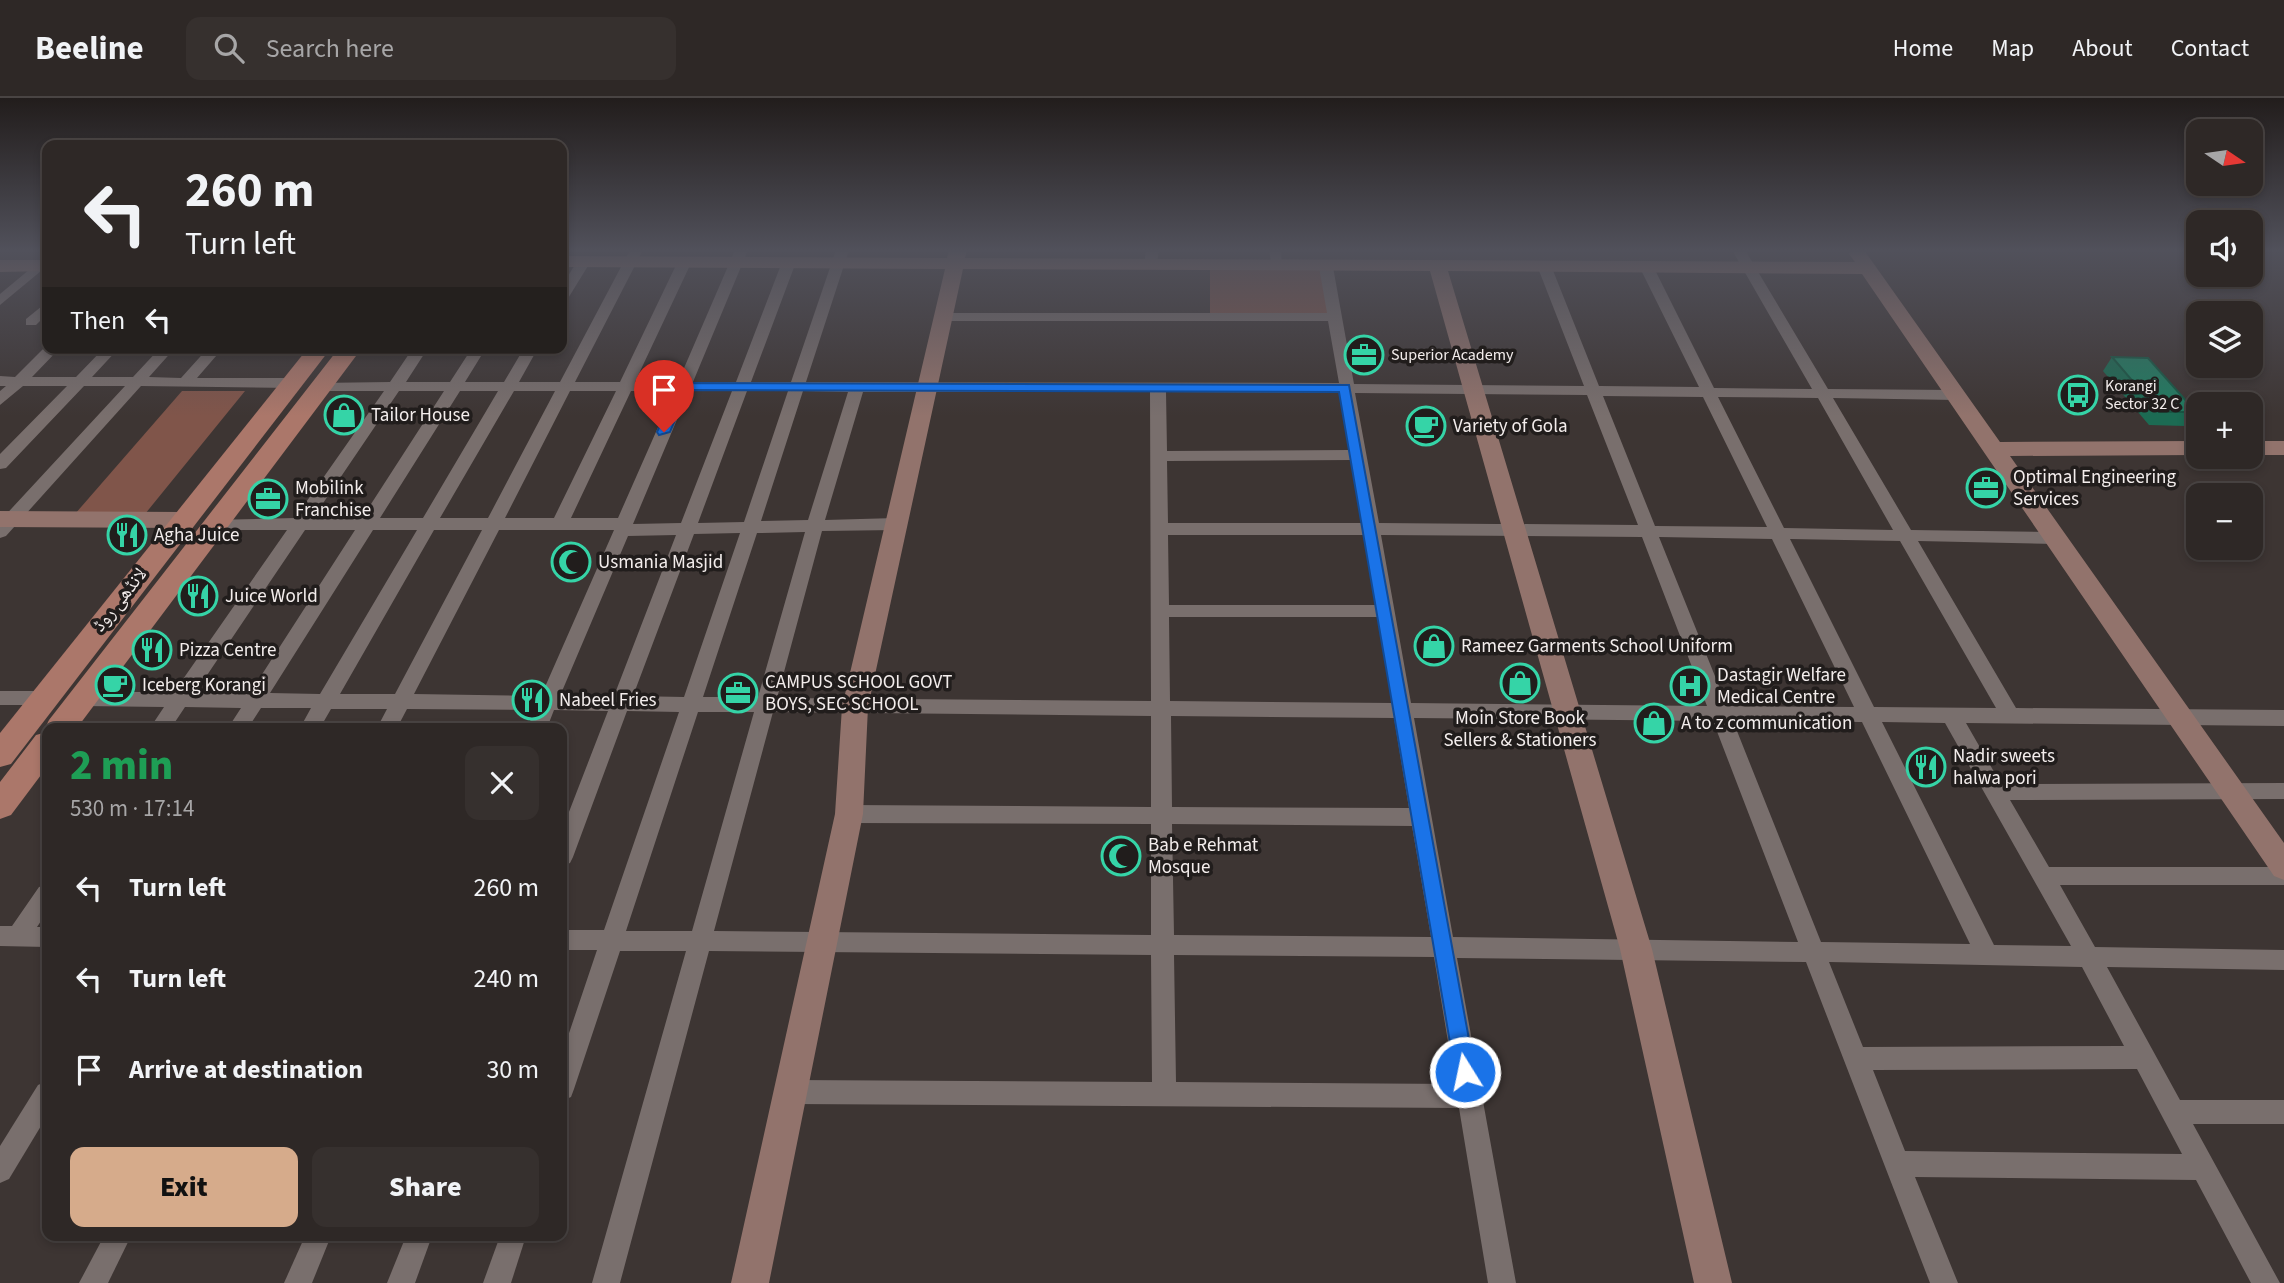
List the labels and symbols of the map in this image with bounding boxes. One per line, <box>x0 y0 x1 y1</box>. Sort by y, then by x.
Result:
north arrow <box>2186 119 2263 196</box>
office icon: Superior Academy <box>1343 334 1385 376</box>
place label: Superior Academy <box>1391 344 1514 366</box>
pin <box>634 360 694 432</box>
bus stop icon: Korangi Sector 32 C <box>2057 374 2099 416</box>
place label: Korangi Sector 32 C <box>2105 375 2179 415</box>
shop icon: Tailor House <box>323 394 365 436</box>
place label: Tailor House <box>371 402 470 429</box>
cafe icon: Variety of Gola <box>1405 405 1447 447</box>
place label: Variety of Gola <box>1453 413 1568 440</box>
place label: Optimal Engineering Services <box>2013 464 2176 513</box>
office icon: Optimal Engineering Services <box>1965 467 2007 509</box>
place label: Mobilink Franchise <box>295 475 371 524</box>
office icon: Mobilink Franchise <box>247 478 289 520</box>
restaurant icon: Agha Juice <box>106 514 148 556</box>
place label: Agha Juice <box>154 522 239 549</box>
mosque icon: Usmania Masjid <box>550 541 592 583</box>
place label: Usmania Masjid <box>598 549 723 576</box>
street label: لانڈھی روڈ <box>86 562 154 638</box>
restaurant icon: Juice World <box>177 575 219 617</box>
place label: Juice World <box>225 583 318 610</box>
shop icon: Rameez Garments School Uniform <box>1413 625 1455 667</box>
restaurant icon: Pizza Centre <box>131 629 173 671</box>
place label: Rameez Garments School Uniform <box>1461 633 1733 660</box>
place label: Pizza Centre <box>179 637 276 664</box>
shop icon: Moin Store Book Sellers & Stationers <box>1499 662 1541 704</box>
place label: Dastagir Welfare Medical Centre <box>1717 662 1846 711</box>
cafe icon: Iceberg Korangi <box>94 664 136 706</box>
hospital icon: Dastagir Welfare Medical Centre <box>1669 665 1711 707</box>
place label: CAMPUS SCHOOL GOVT BOYS, SEC SCHOOL <box>765 669 953 718</box>
place label: Iceberg Korangi <box>142 672 266 699</box>
office icon: CAMPUS SCHOOL GOVT BOYS, SEC SCHOOL <box>717 672 759 714</box>
restaurant icon: Nabeel Fries <box>511 679 553 721</box>
place label: Nabeel Fries <box>559 687 657 714</box>
shop icon: A to z communication <box>1633 702 1675 744</box>
place label: Moin Store Book Sellers & Stationers <box>1443 705 1597 754</box>
place label: A to z communication <box>1681 710 1852 737</box>
place label: Nadir sweets halwa pori <box>1953 743 2055 792</box>
restaurant icon: Nadir sweets halwa pori <box>1905 746 1947 788</box>
place label: Bab e Rehmat Mosque <box>1148 832 1259 881</box>
mosque icon: Bab e Rehmat Mosque <box>1100 835 1142 877</box>
position arrow <box>1428 1035 1502 1109</box>

